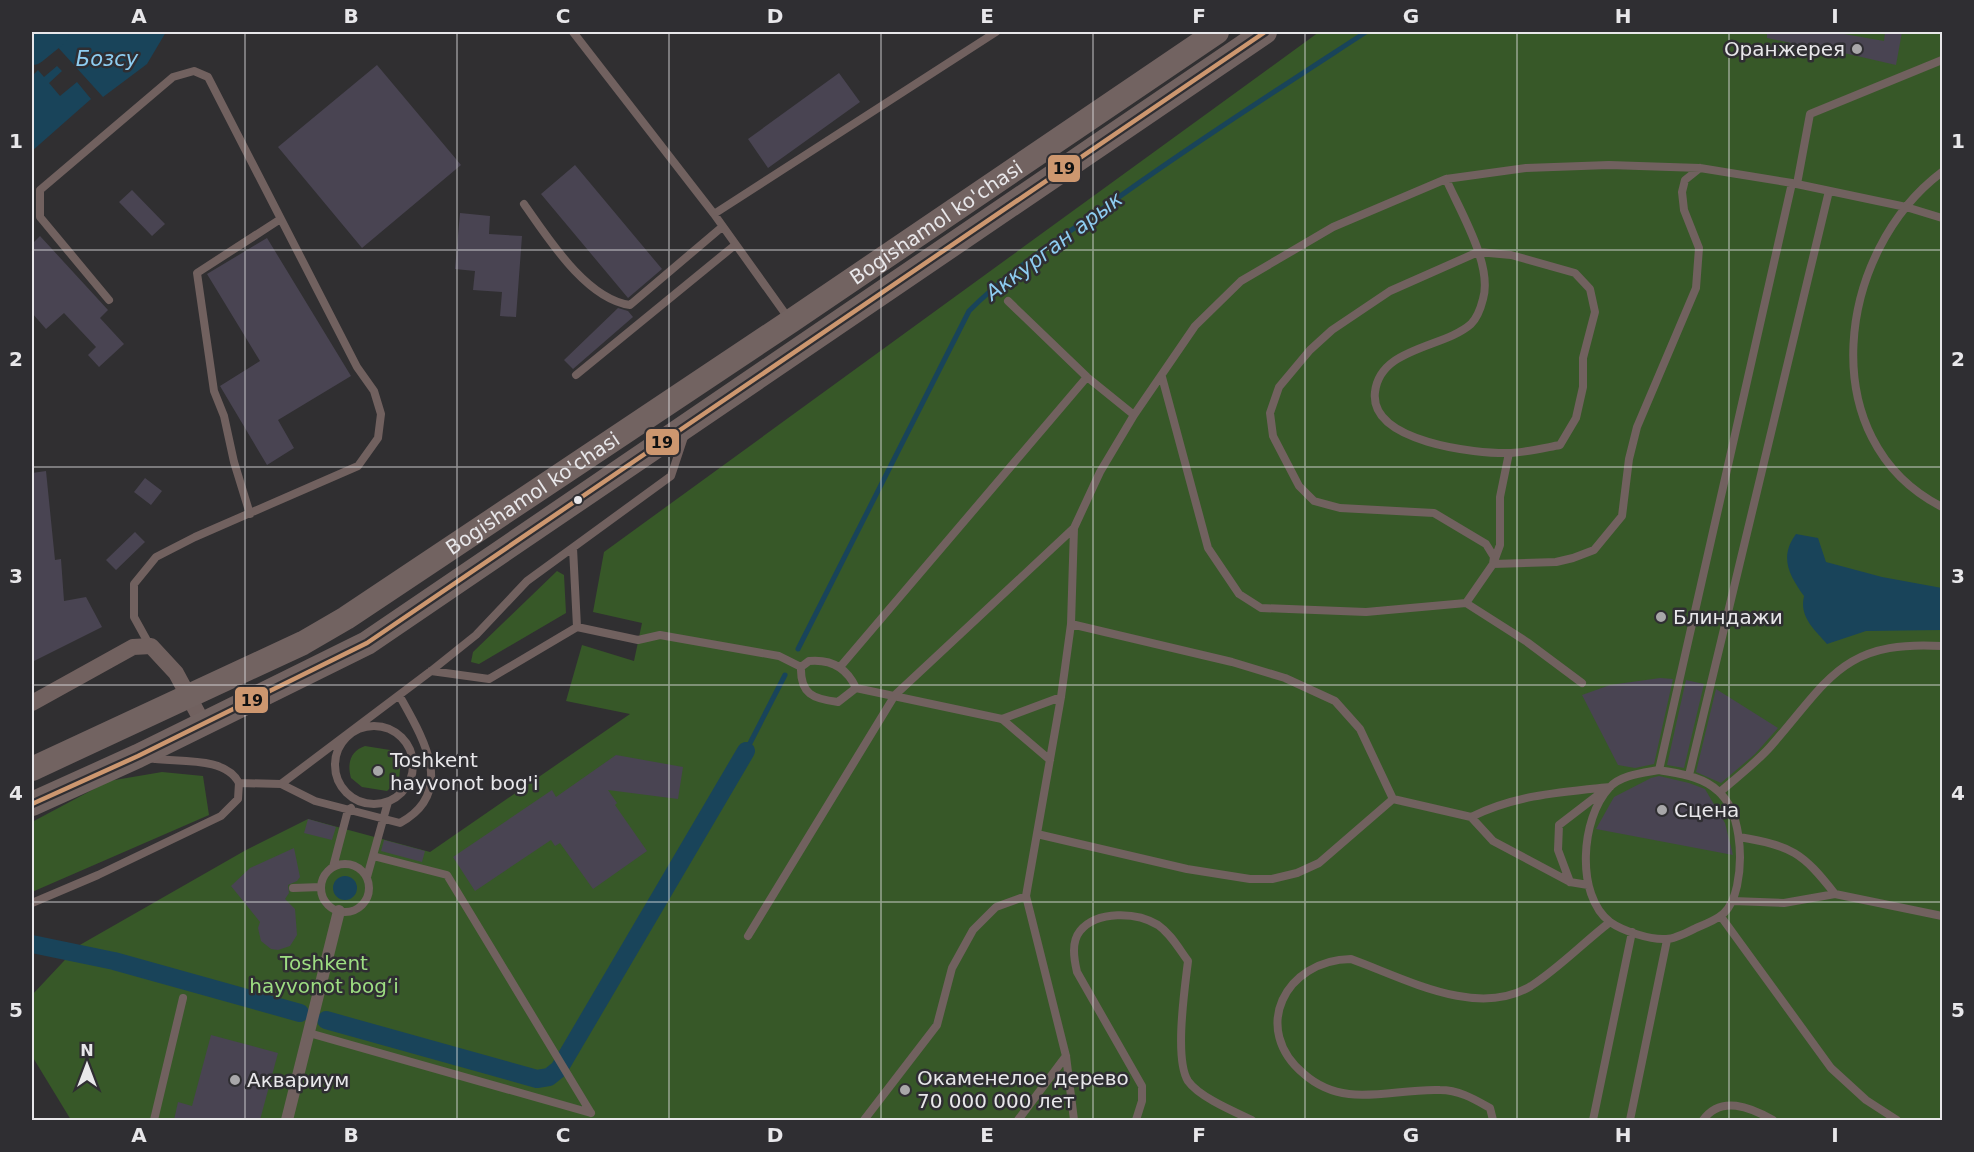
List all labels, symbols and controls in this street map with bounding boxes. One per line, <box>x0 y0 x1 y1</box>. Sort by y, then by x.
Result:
text: A <box>131 4 147 28</box>
text: B <box>343 4 359 28</box>
text: C <box>556 4 570 28</box>
text: D <box>767 4 783 28</box>
text: E <box>980 4 994 28</box>
text: F <box>1192 4 1206 28</box>
text: G <box>1403 4 1419 28</box>
text: H <box>1615 4 1631 28</box>
text: I <box>1831 4 1839 28</box>
place label: Оранжерея <box>1724 37 1845 61</box>
marker: Оранжерея <box>1850 42 1864 56</box>
water label: Бозсу <box>76 47 139 71</box>
text: 1 <box>9 129 23 153</box>
text: 1 <box>1951 129 1965 153</box>
line badge: 19 <box>1047 154 1081 183</box>
street label: Bogishamol ko'chasi <box>845 155 1027 290</box>
text: 19 <box>1053 159 1075 178</box>
water label: Аккурган арык <box>979 186 1127 307</box>
text: 2 <box>9 347 23 371</box>
text: 2 <box>1951 347 1965 371</box>
street label: Bogishamol ko'chasi <box>441 427 624 560</box>
line badge: 19 <box>645 428 680 456</box>
text: 19 <box>651 433 673 452</box>
unlabelled marker <box>572 494 584 506</box>
text: 3 <box>9 564 23 588</box>
text: 3 <box>1951 564 1965 588</box>
place label: Блиндажи <box>1673 605 1783 629</box>
marker: Блиндажи <box>1654 610 1668 624</box>
line badge: 19 <box>234 686 269 714</box>
text: 19 <box>241 691 263 710</box>
place label: Toshkent hayvonot bog'i <box>389 748 539 795</box>
marker: Toshkent hayvonot bog'i <box>371 764 385 778</box>
text: 4 <box>9 781 23 805</box>
text: 4 <box>1951 781 1965 805</box>
place label: Сцена <box>1674 798 1739 822</box>
marker: Сцена <box>1655 803 1669 817</box>
park label: Toshkent hayvonot bogʻi <box>249 951 399 998</box>
text: 5 <box>9 998 23 1022</box>
text: 5 <box>1951 998 1965 1022</box>
north arrow <box>57 1035 117 1095</box>
text: N <box>80 1041 94 1060</box>
place label: Окаменелое дерево 70 000 000 лет <box>917 1066 1129 1113</box>
place label: Аквариум <box>247 1068 349 1092</box>
marker: Аквариум <box>228 1073 242 1087</box>
marker: Окаменелое дерево 70 000 000 лет <box>898 1083 912 1097</box>
text: A <box>131 1123 147 1147</box>
text: B <box>343 1123 359 1147</box>
text: C <box>556 1123 570 1147</box>
text: D <box>767 1123 783 1147</box>
text: E <box>980 1123 994 1147</box>
text: F <box>1192 1123 1206 1147</box>
text: G <box>1403 1123 1419 1147</box>
text: H <box>1615 1123 1631 1147</box>
text: I <box>1831 1123 1839 1147</box>

